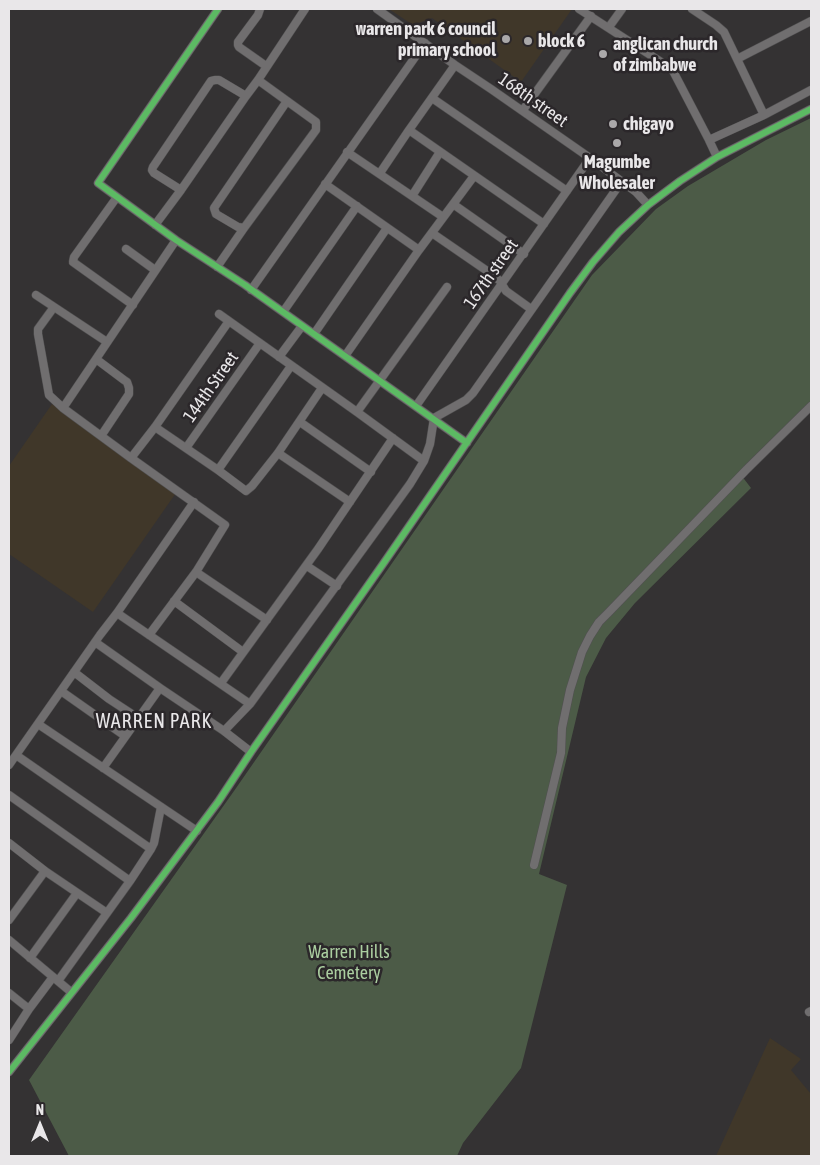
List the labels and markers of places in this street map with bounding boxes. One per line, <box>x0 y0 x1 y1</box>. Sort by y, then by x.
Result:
place label: warren park 6 council primary school <box>355 18 496 60</box>
place label: block 6 <box>538 30 585 52</box>
marker: warren park 6 council primary school <box>500 33 512 45</box>
place label: anglican church of zimbabwe <box>613 33 718 76</box>
marker: block 6 <box>522 35 534 47</box>
marker: anglican church of zimbabwe <box>597 48 609 60</box>
place label: chigayo <box>623 113 674 135</box>
marker: chigayo <box>607 118 619 130</box>
marker: Magumbe Wholesaler <box>611 137 623 149</box>
place label: Magumbe Wholesaler <box>579 151 655 193</box>

